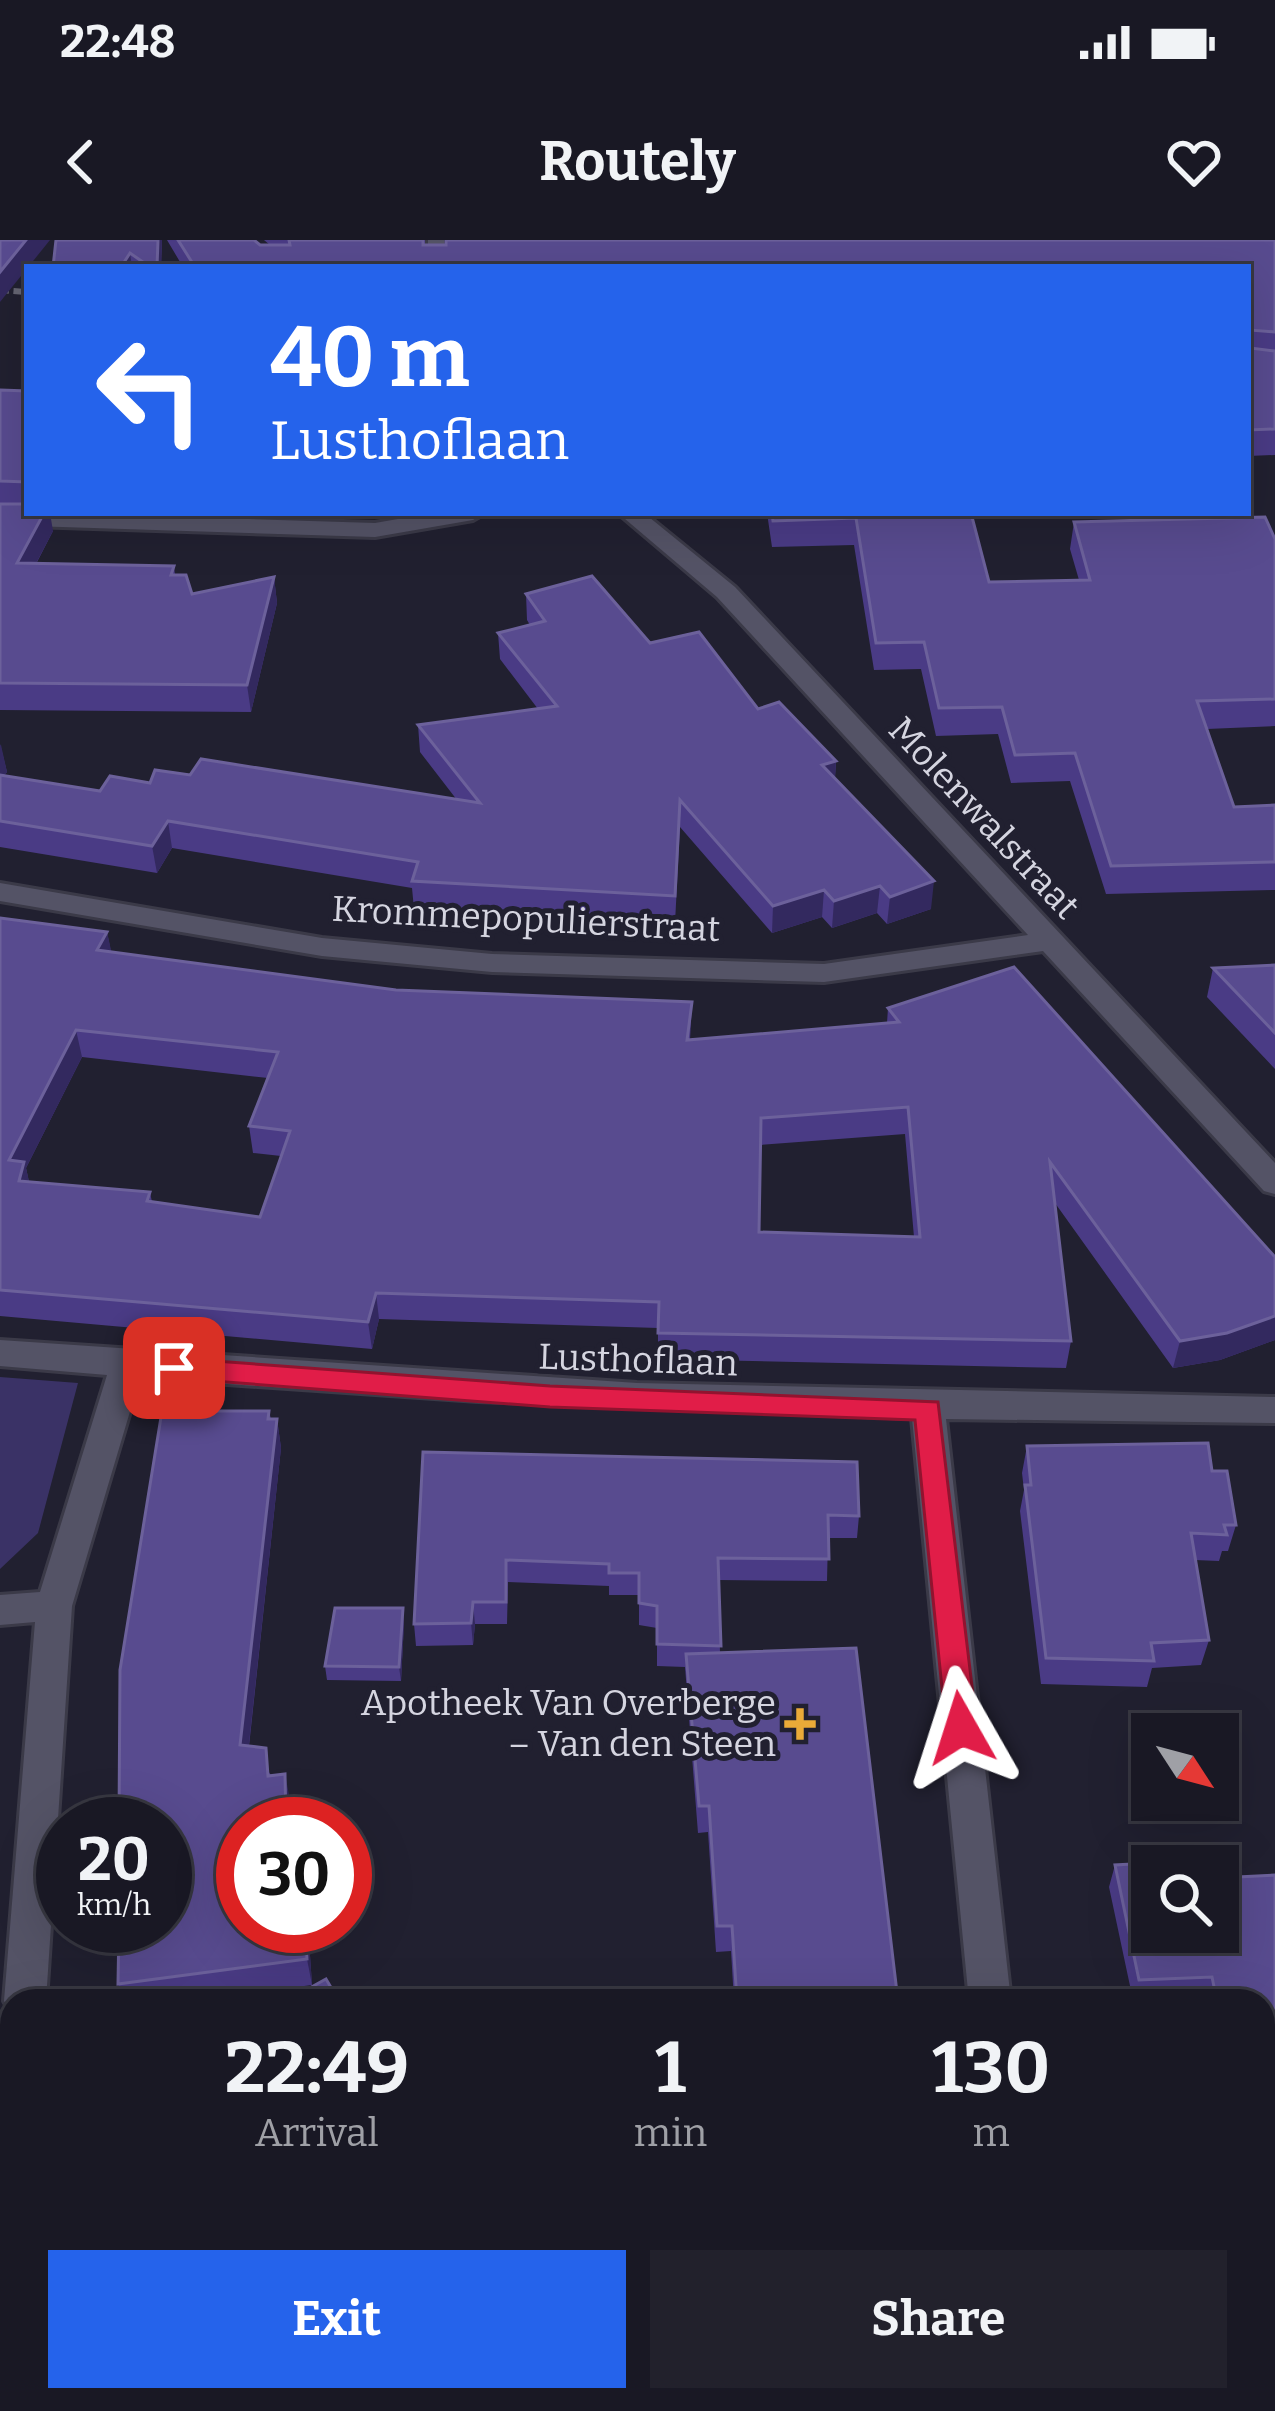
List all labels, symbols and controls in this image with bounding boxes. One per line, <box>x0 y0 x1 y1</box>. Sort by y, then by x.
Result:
text: 22:48 <box>60 15 176 69</box>
icon: back <box>48 129 114 195</box>
icon: heart <box>1161 129 1227 195</box>
text: Routely <box>539 130 736 194</box>
text: 40 m <box>270 307 470 408</box>
icon: left <box>72 312 228 468</box>
text: Lusthoflaan <box>270 409 569 473</box>
street label: Molenwalstraat <box>879 708 1089 928</box>
street label: Krommepopulierstraat <box>331 887 721 951</box>
pin <box>123 1317 225 1419</box>
icon: arrive <box>141 1335 207 1401</box>
street label: Lusthoflaan <box>538 1335 739 1385</box>
position arrow <box>898 1665 1024 1791</box>
place label: Apotheek Van Overberge – Van den Steen <box>361 1681 776 1766</box>
marker: Apotheek Van Overberge – Van den Steen <box>787 1711 813 1737</box>
north arrow <box>1131 1713 1239 1821</box>
map controls <box>1131 1713 1239 1953</box>
speed limit sign: 30 <box>216 1797 372 1953</box>
text: 20 <box>78 1824 150 1896</box>
button: search <box>1131 1845 1239 1953</box>
text: km/h <box>77 1887 151 1923</box>
text: 22:49 <box>225 2025 409 2111</box>
text: 1 <box>655 2025 686 2111</box>
text: 130 <box>932 2025 1050 2111</box>
text: Arrival <box>255 2110 379 2156</box>
text: min <box>634 2110 707 2156</box>
text: m <box>973 2110 1010 2156</box>
button: Exit <box>48 2250 626 2388</box>
button: Share <box>650 2250 1227 2388</box>

